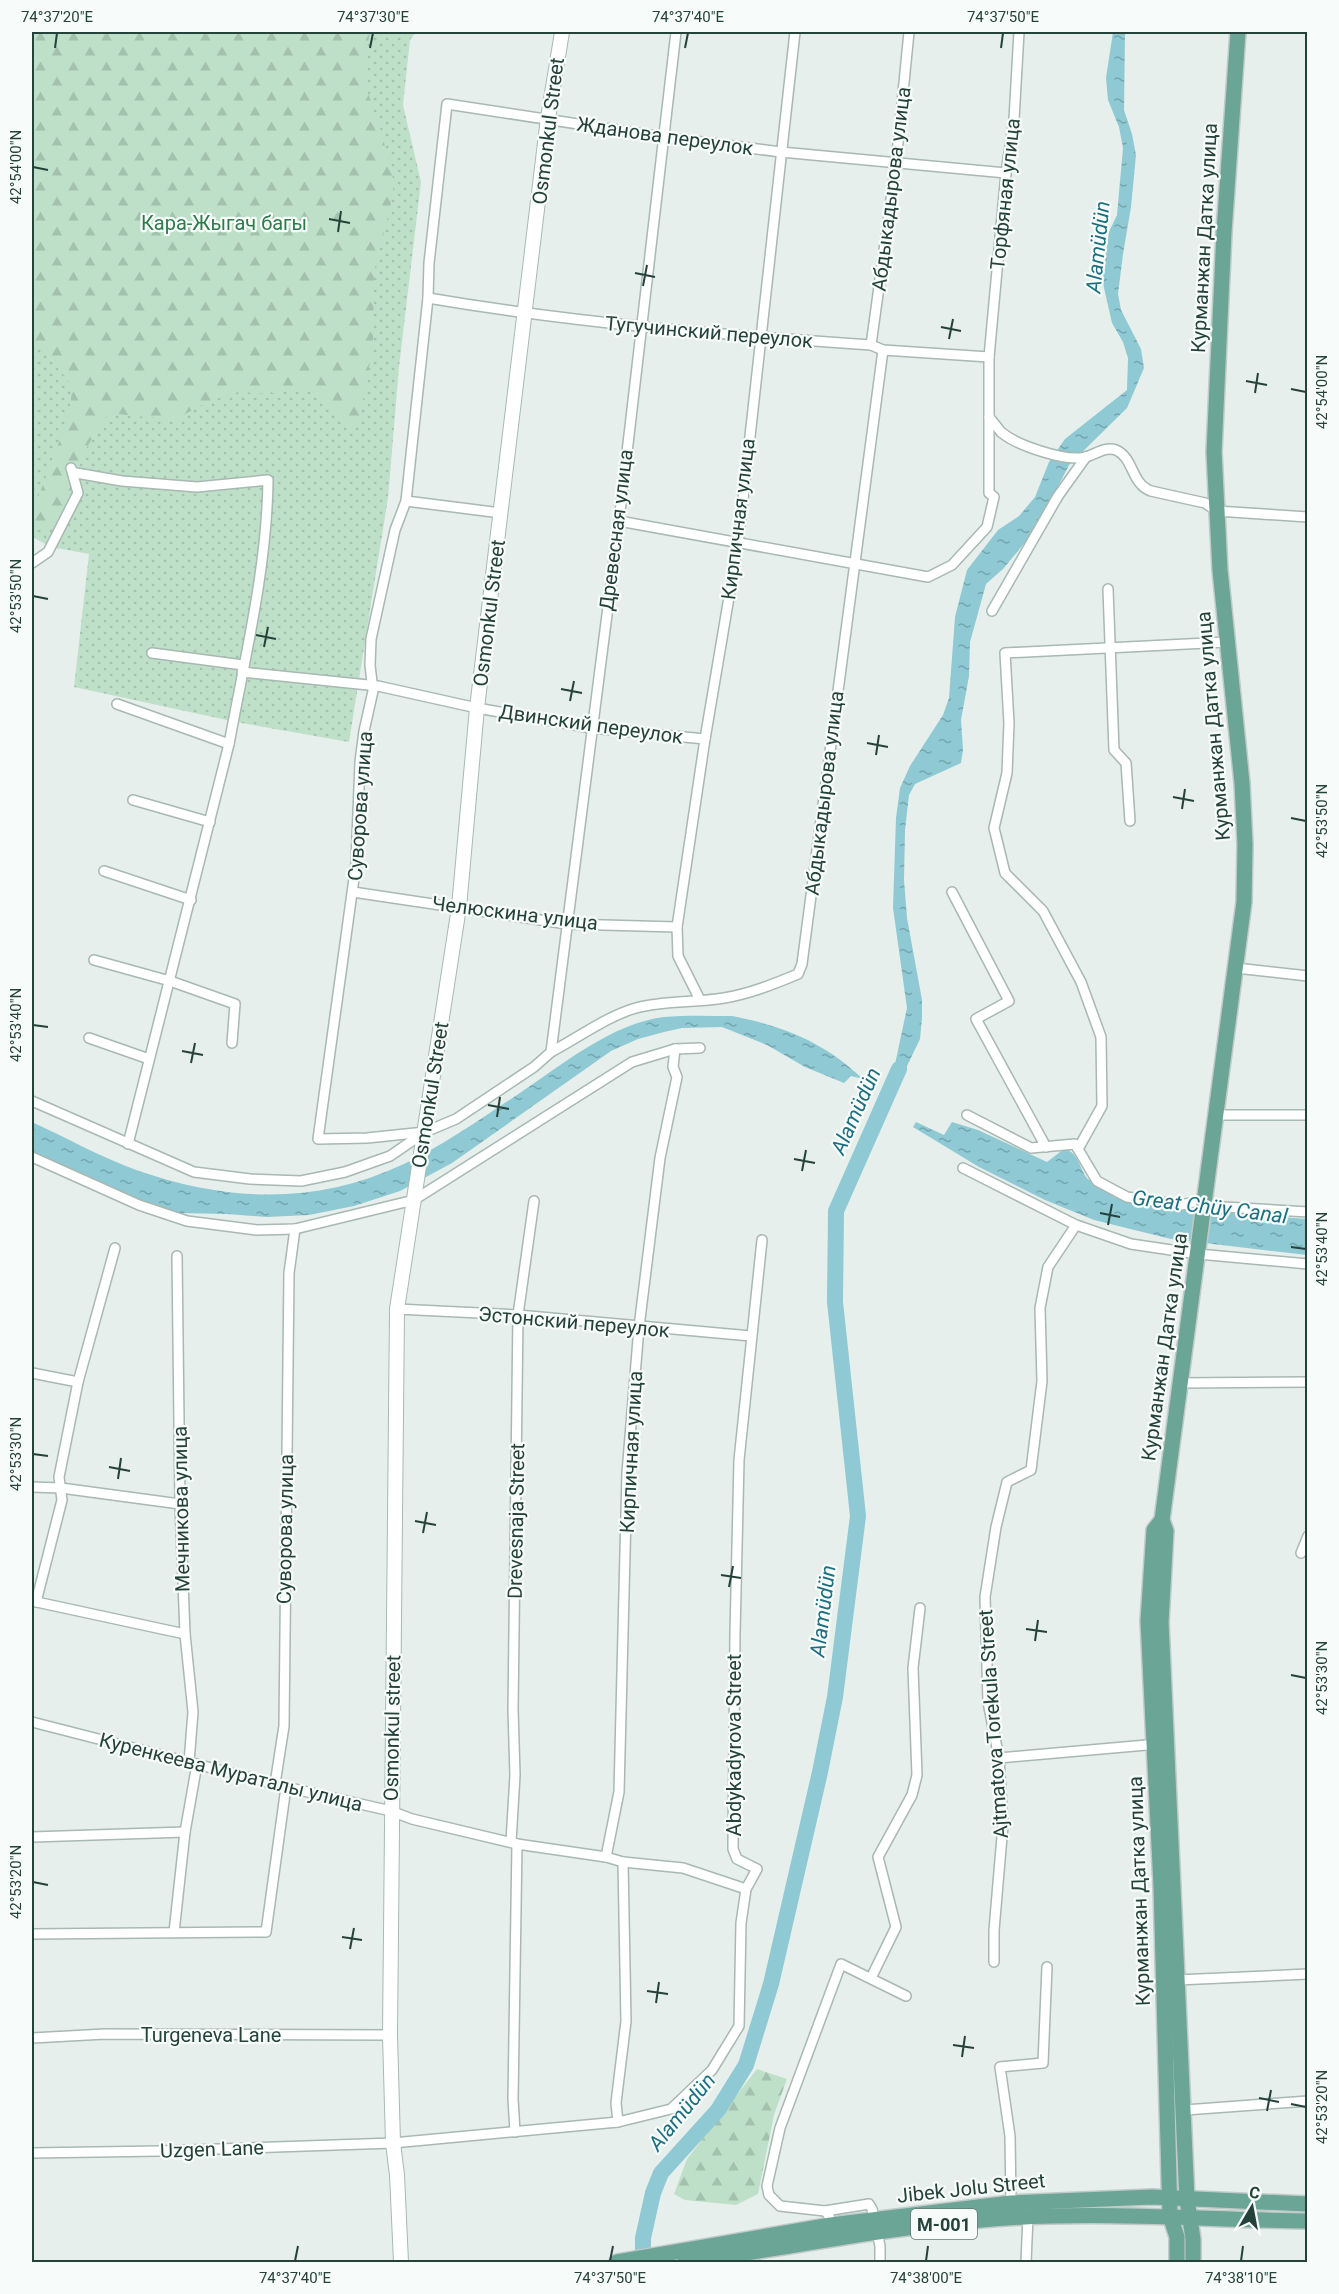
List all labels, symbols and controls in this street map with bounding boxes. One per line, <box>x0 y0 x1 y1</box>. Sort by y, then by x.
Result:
text: 74°37'20"E <box>21 8 94 26</box>
text: 74°37'30"E <box>337 8 410 26</box>
text: 74°37'40"E <box>652 8 725 26</box>
text: 74°37'50"E <box>967 8 1040 26</box>
street label: Osmonkul Street <box>527 56 569 206</box>
street label: Абдыкадырова улица <box>867 85 915 293</box>
street label: Жданова переулок <box>575 112 755 160</box>
street label: Торфяная улица <box>985 117 1025 271</box>
street label: Курманжан Датка улица <box>1186 123 1222 353</box>
text: 42°54'00"N <box>7 130 25 204</box>
water label: Alamüdün <box>1081 200 1115 295</box>
park label: Кара-Жыгач багы <box>141 211 307 235</box>
street label: Тугучинский переулок <box>604 311 814 353</box>
text: 42°54'00"N <box>1313 355 1331 429</box>
street label: Кирпичная улица <box>716 437 760 601</box>
street label: Древесная улица <box>594 448 638 612</box>
street label: Osmonkul Street <box>468 538 510 688</box>
text: 42°53'50"N <box>7 559 25 633</box>
street label: Курманжан Датка улица <box>1191 610 1235 842</box>
street label: Абдыкадырова улица <box>800 689 848 897</box>
street label: Двинский переулок <box>497 699 685 749</box>
street label: Суворова улица <box>343 730 377 882</box>
text: 42°53'50"N <box>1313 784 1331 858</box>
street label: Челюскина улица <box>431 891 599 935</box>
text: 42°53'40"N <box>7 988 25 1062</box>
street label: Osmonkul Street <box>407 1020 453 1170</box>
water label: Alamüdün <box>826 1064 886 1159</box>
water label: Great Chüy Canal <box>1131 1186 1290 1229</box>
text: 42°53'40"N <box>1313 1212 1331 1286</box>
street label: Курманжан Датка улица <box>1136 1231 1192 1463</box>
street label: Эстонский переулок <box>477 1302 671 1342</box>
street label: Кирпичная улица <box>615 1370 647 1534</box>
text: 42°53'30"N <box>7 1417 25 1491</box>
street label: Мечникова улица <box>168 1426 194 1592</box>
street label: Drevesnaja Street <box>503 1443 529 1599</box>
street label: Суворова улица <box>272 1454 298 1604</box>
water label: Alamüdün <box>805 1564 841 1659</box>
street label: Ajtmatova Torekula Street <box>973 1609 1013 1839</box>
text: 42°53'30"N <box>1313 1641 1331 1715</box>
street label: Abdykadyrova Street <box>722 1654 746 1836</box>
street label: Osmonkul street <box>379 1655 405 1801</box>
street label: Куренкеева Мураталы улица <box>97 1728 365 1816</box>
street label: Курманжан Датка улица <box>1123 1776 1155 2006</box>
text: 42°53'20"N <box>7 1845 25 1919</box>
street label: Turgeneva Lane <box>141 2023 281 2047</box>
water label: Alamüdün <box>643 2069 720 2156</box>
text: 42°53'20"N <box>1313 2070 1331 2144</box>
street label: Uzgen Lane <box>160 2135 264 2163</box>
street label: Jibek Jolu Street <box>896 2168 1046 2208</box>
north arrow <box>1222 2177 1282 2237</box>
text: С <box>1248 2182 1261 2203</box>
road number: М-001 <box>911 2209 977 2239</box>
text: 74°37'40"E <box>259 2269 332 2287</box>
text: 74°37'50"E <box>574 2269 647 2287</box>
text: 74°38'00"E <box>890 2269 963 2287</box>
text: 74°38'10"E <box>1205 2269 1278 2287</box>

